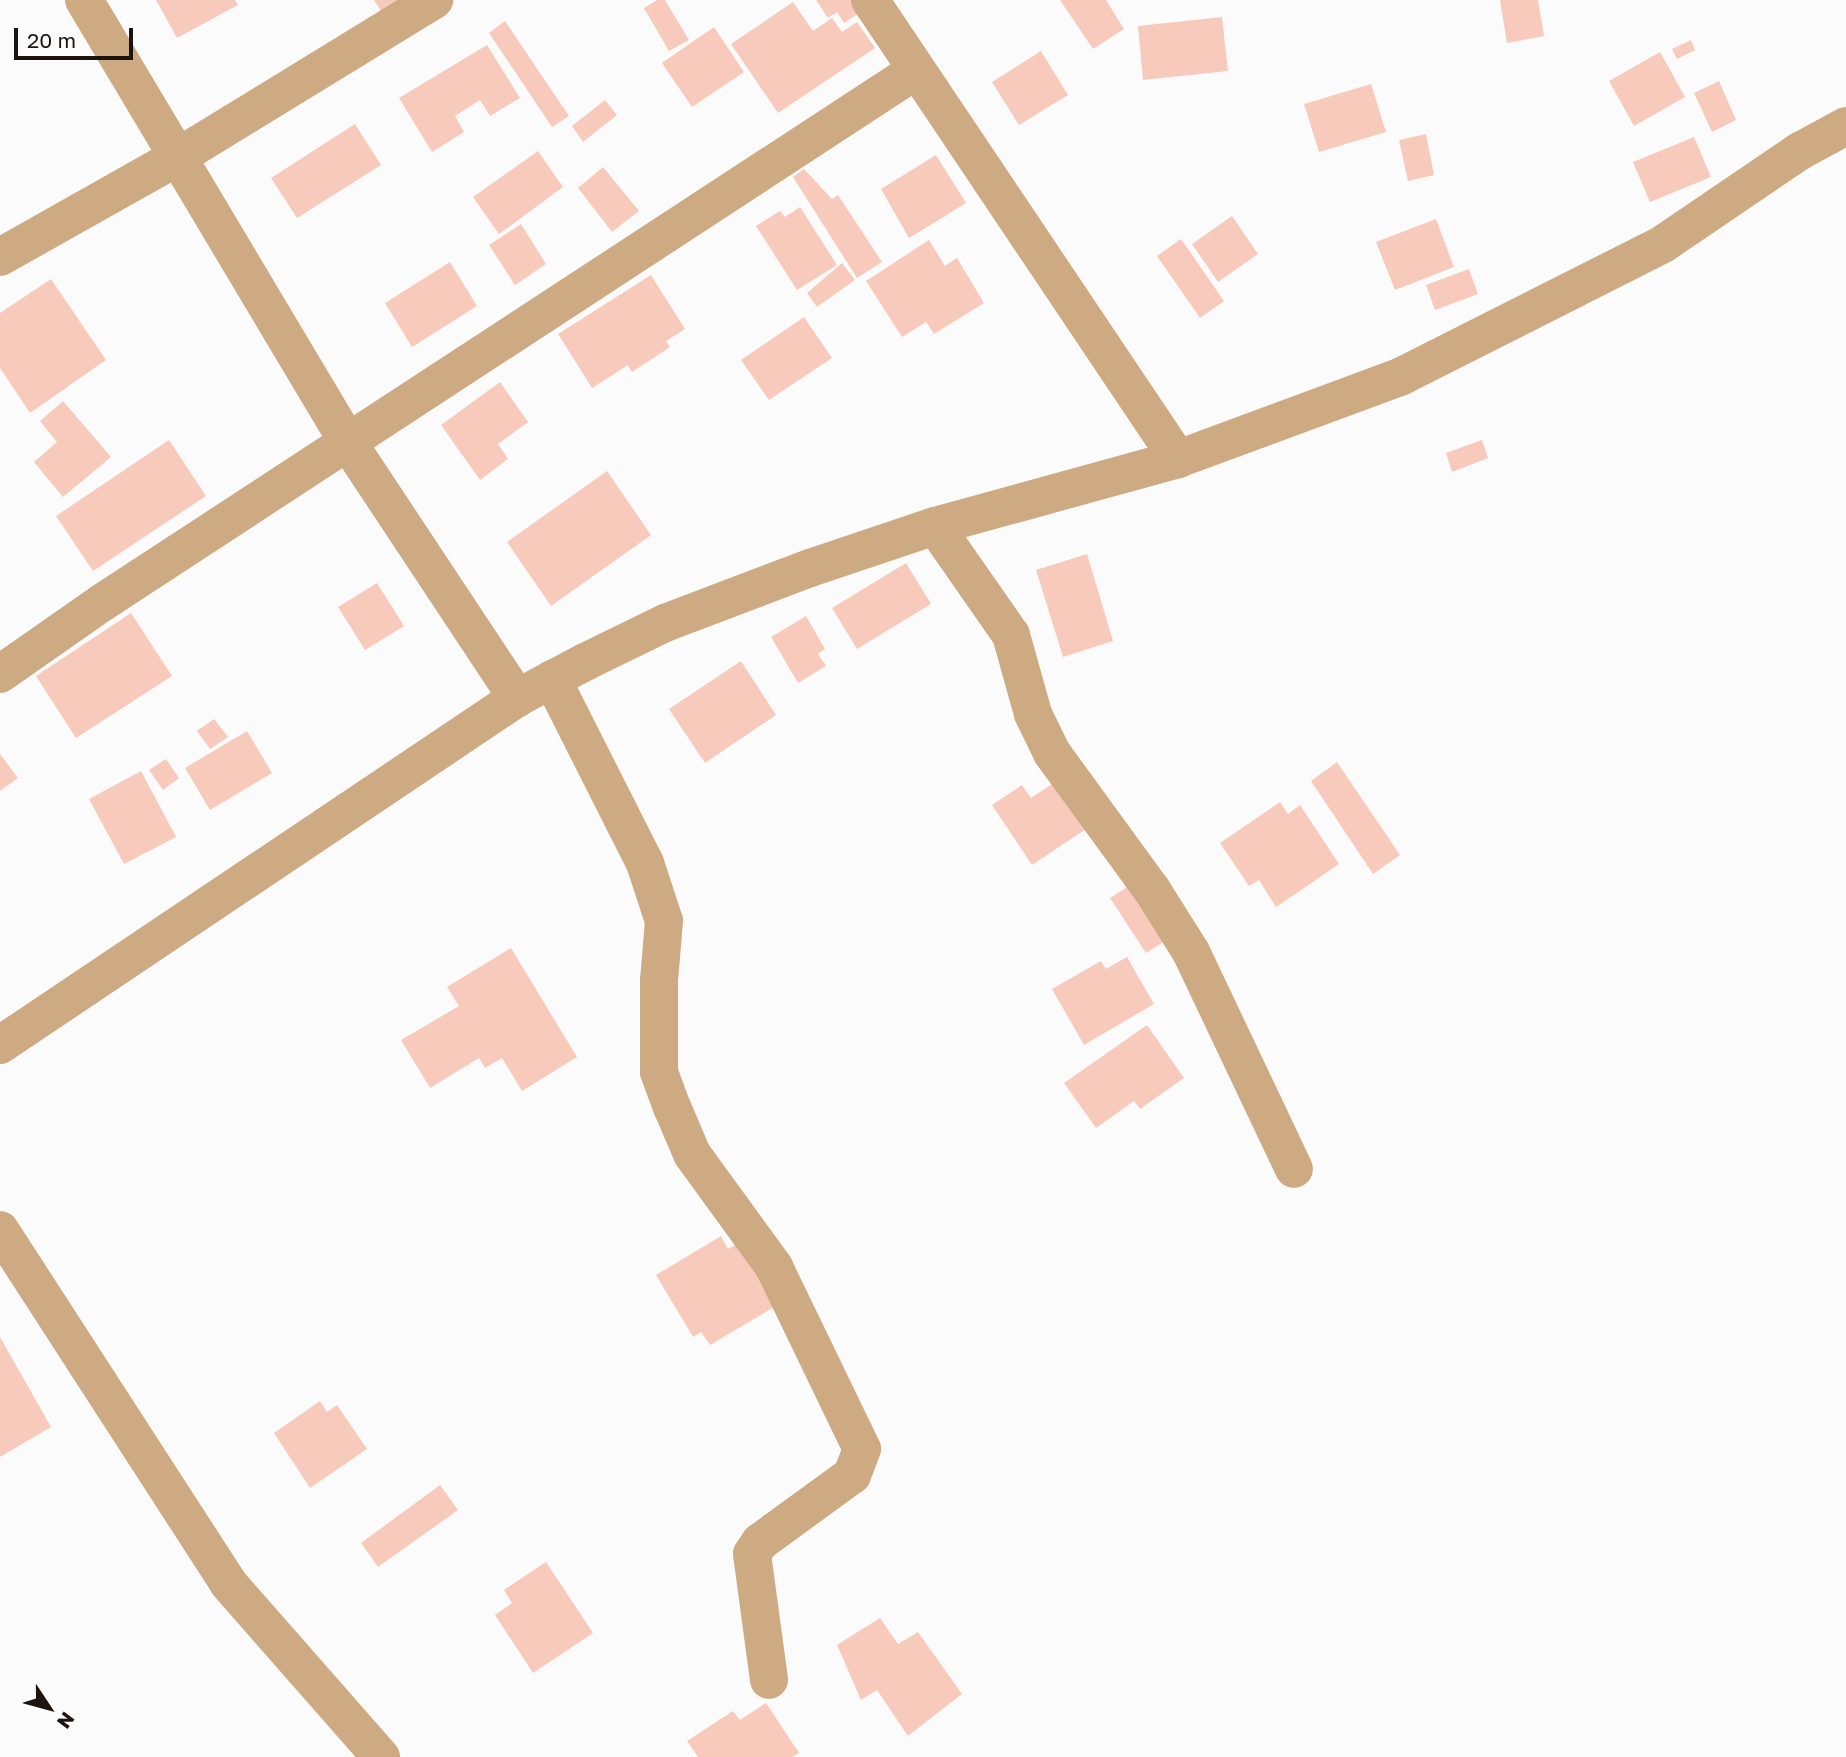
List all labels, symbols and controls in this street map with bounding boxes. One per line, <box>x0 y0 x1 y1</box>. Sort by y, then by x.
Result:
scale bar <box>18 14 136 58</box>
text: 20 m <box>27 27 76 53</box>
north arrow <box>14 1673 84 1743</box>
text: N <box>53 1708 80 1733</box>

